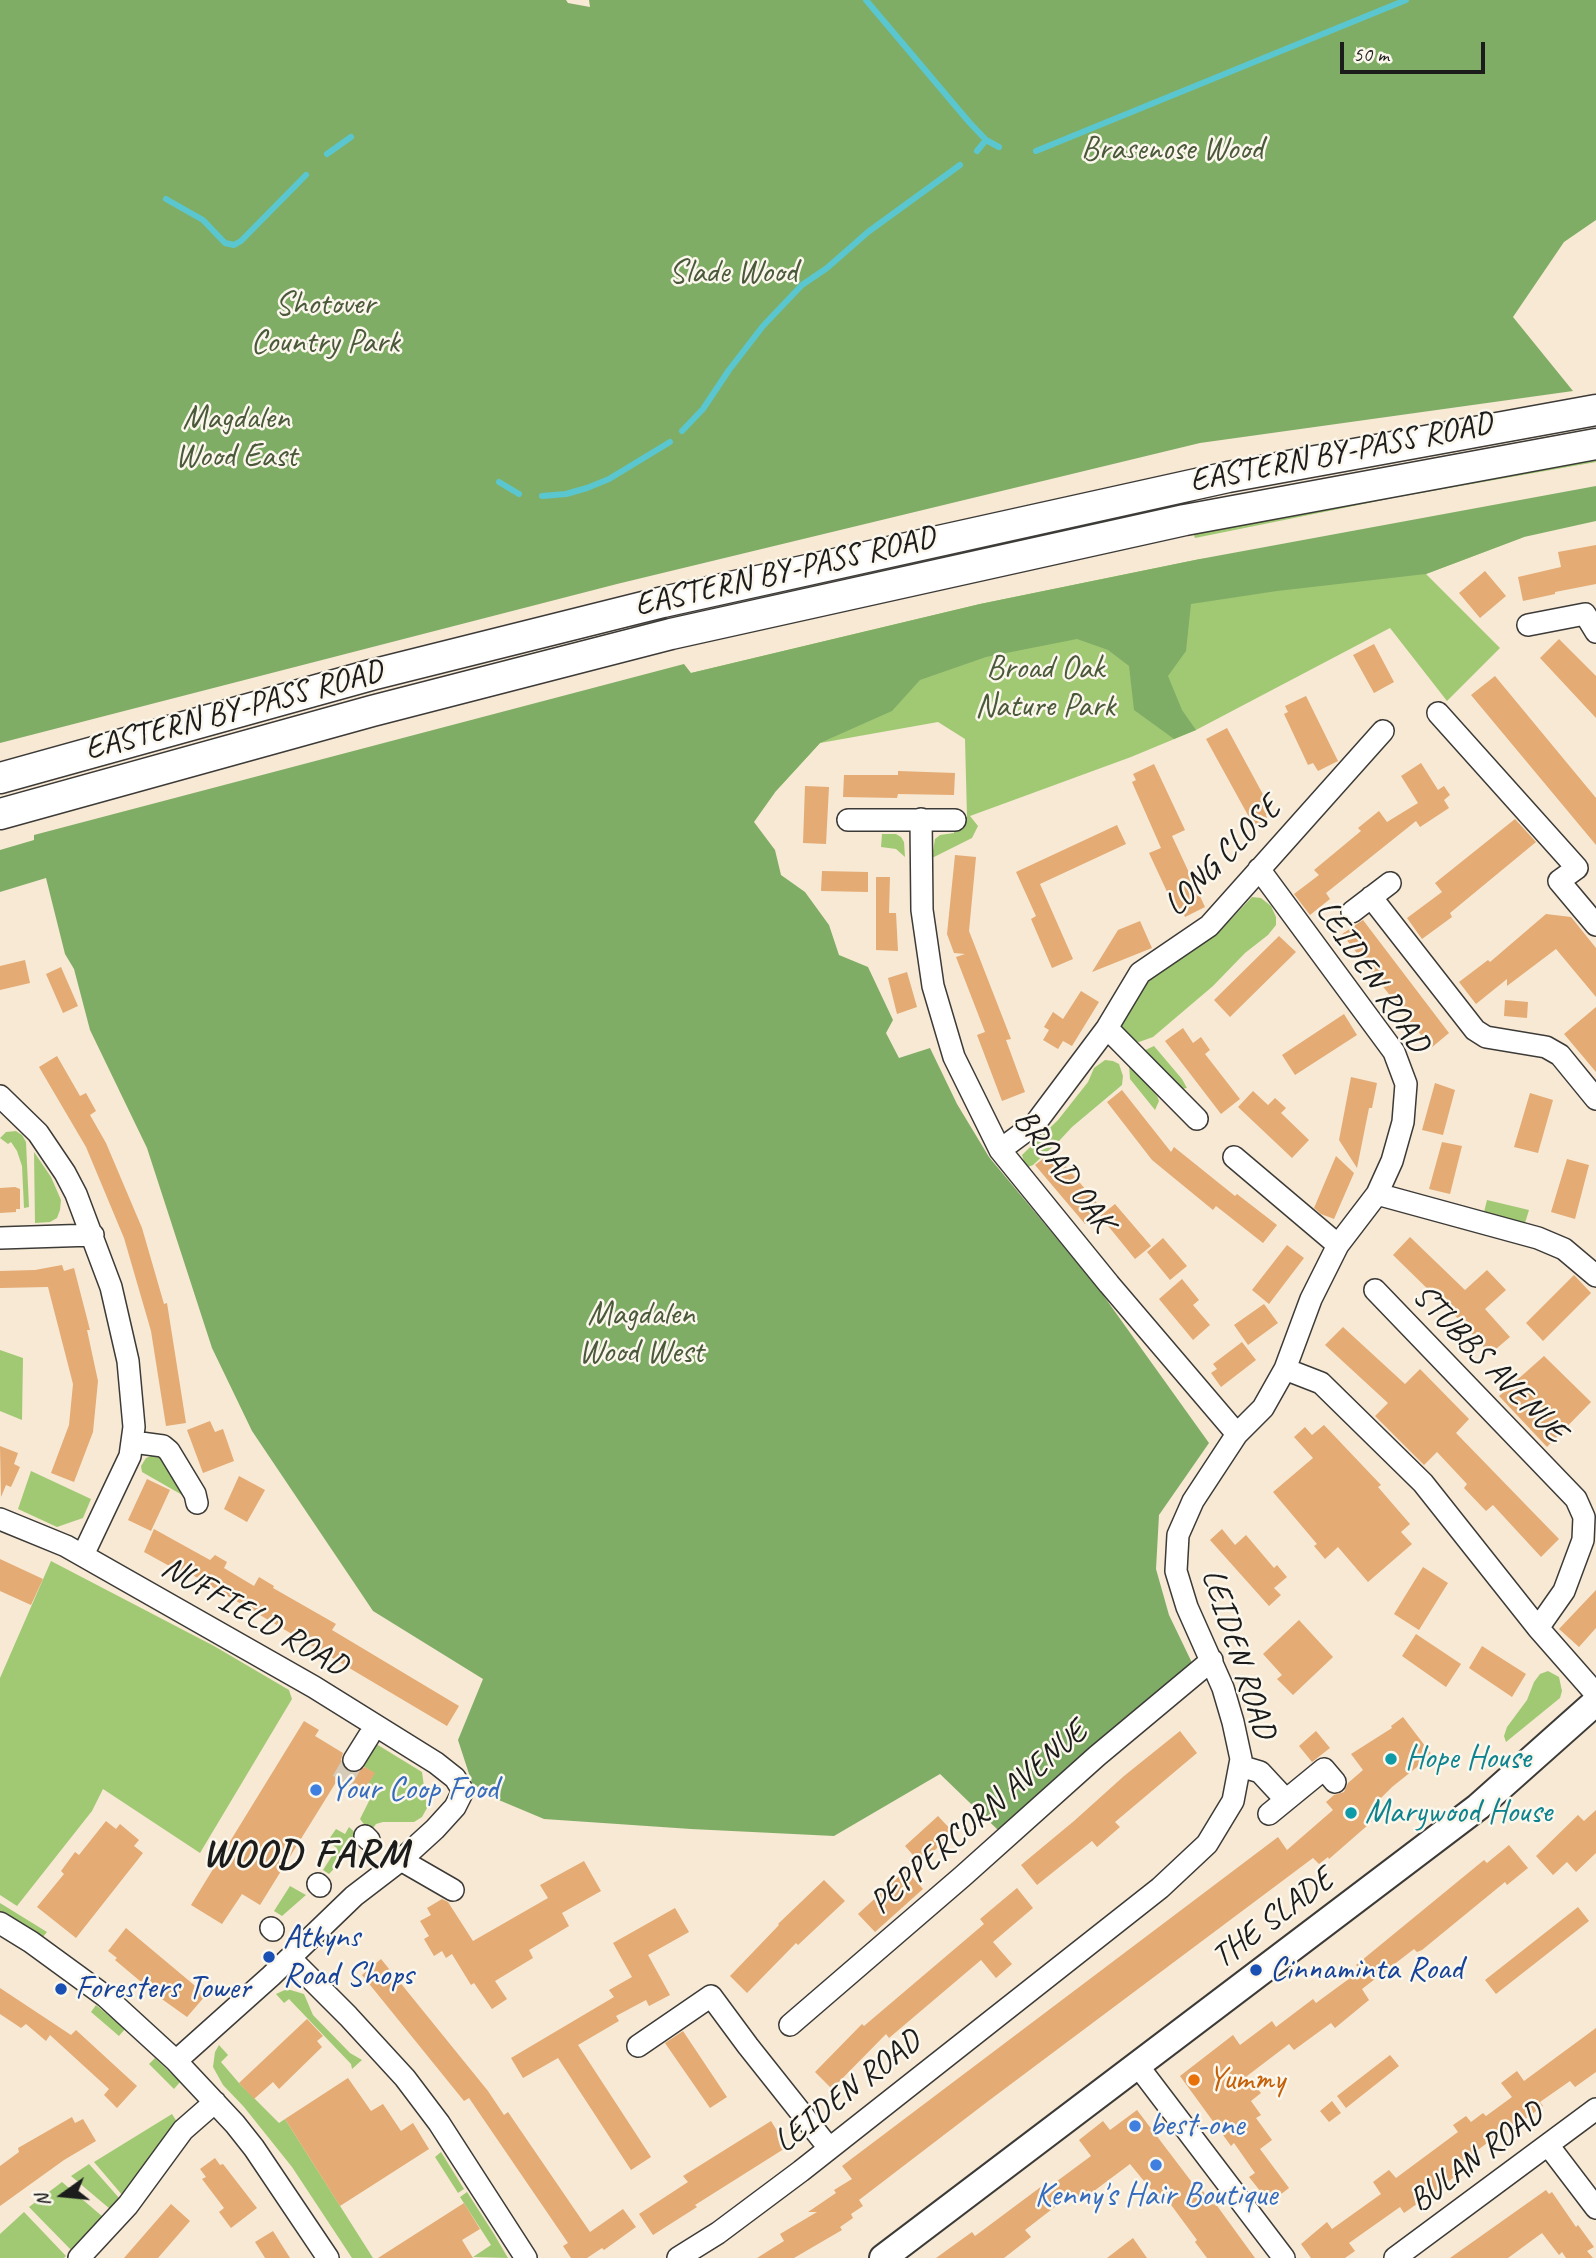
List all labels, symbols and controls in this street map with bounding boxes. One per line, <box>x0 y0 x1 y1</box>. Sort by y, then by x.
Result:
scale bar <box>1344 28 1489 72</box>
text: 50 m <box>1353 41 1389 67</box>
park label: Brasenose Wood <box>1081 130 1263 170</box>
park label: Slade Wood <box>669 253 797 293</box>
park label: Shotover Country Park <box>251 285 399 363</box>
park label: Magdalen Wood East <box>175 399 297 477</box>
street label: EASTERN BY-PASS ROAD <box>1187 404 1495 502</box>
street label: EASTERN BY-PASS ROAD <box>631 518 939 626</box>
park label: Broad Oak Nature Park <box>975 649 1115 727</box>
street label: EASTERN BY-PASS ROAD <box>81 652 387 770</box>
street label: LONG CLOSE <box>1156 789 1290 925</box>
street label: LEIDEN ROAD <box>1306 893 1438 1061</box>
street label: BROAD OAK <box>1004 1102 1122 1240</box>
street label: STUBBS AVENUE <box>1404 1277 1574 1451</box>
park label: Magdalen Wood West <box>578 1295 704 1373</box>
street label: NUFFIELD ROAD <box>154 1548 354 1686</box>
street label: LEIDEN ROAD <box>1192 1564 1284 1744</box>
street label: PEPPERCORN AVENUE <box>862 1713 1096 1923</box>
place label: Hope House <box>1405 1739 1531 1779</box>
marker: Hope House <box>1383 1751 1399 1767</box>
place label: Your Coop Food <box>330 1770 498 1810</box>
marker: Your Coop Food <box>308 1782 324 1798</box>
place label: Marywood House <box>1365 1793 1552 1833</box>
marker: Marywood House <box>1343 1805 1359 1821</box>
district label: WOOD FARM <box>204 1832 408 1880</box>
street label: THE SLADE <box>1204 1860 1342 1978</box>
place label: Atkyns Road Shops <box>283 1918 414 1996</box>
marker: Atkyns Road Shops <box>261 1949 277 1965</box>
place label: Cinnaminta Road <box>1270 1950 1463 1990</box>
marker: Cinnaminta Road <box>1248 1962 1264 1978</box>
place label: Foresters Tower <box>75 1969 251 2009</box>
marker: Foresters Tower <box>53 1981 69 1997</box>
street label: LEIDEN ROAD <box>766 2022 930 2162</box>
place label: Yummy <box>1208 2060 1285 2100</box>
marker: Yummy <box>1186 2072 1202 2088</box>
street label: BULAN ROAD <box>1402 2095 1552 2221</box>
place label: best-one <box>1149 2106 1244 2146</box>
marker: best-one <box>1127 2118 1143 2134</box>
marker: Kenny's Hair Boutique <box>1148 2157 1164 2173</box>
north arrow <box>28 2160 98 2230</box>
place label: Kenny's Hair Boutique <box>1035 2176 1277 2216</box>
text: N <box>30 2192 56 2209</box>

